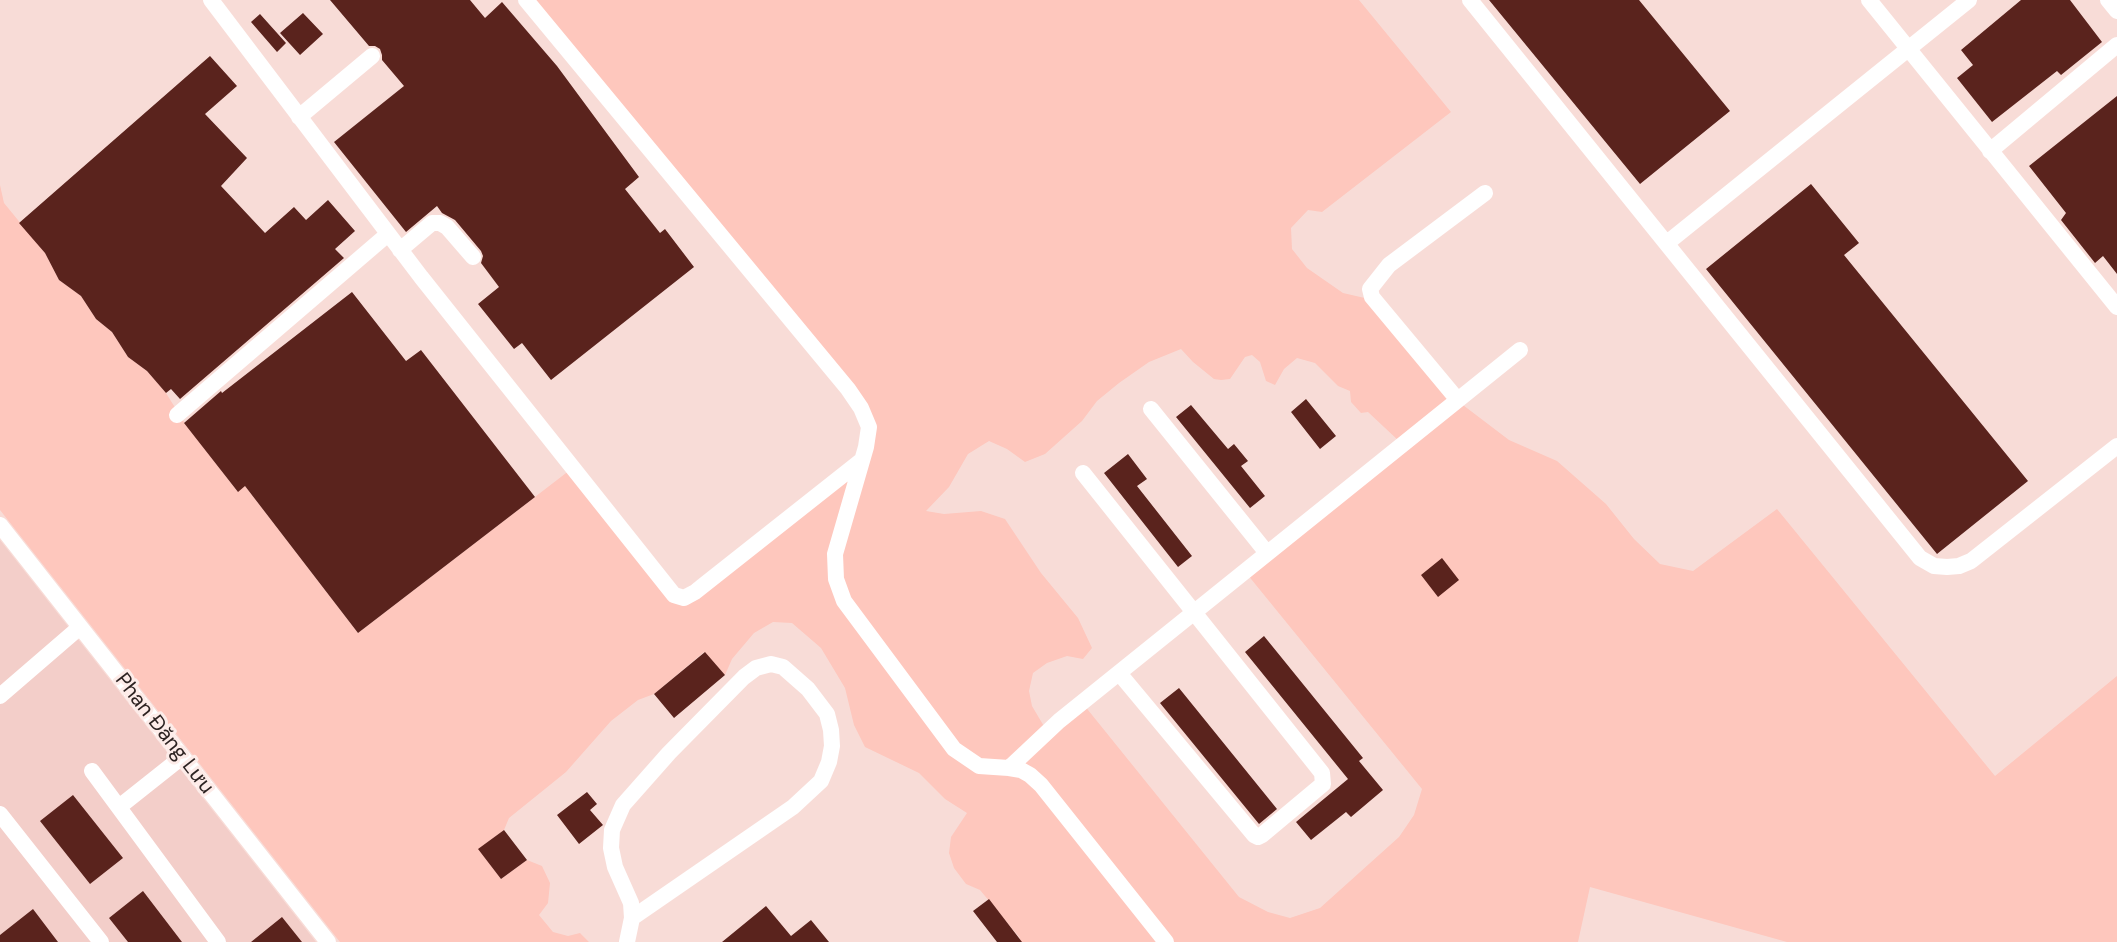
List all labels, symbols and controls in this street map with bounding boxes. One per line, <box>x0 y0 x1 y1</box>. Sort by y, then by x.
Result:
street label: Phan Đăng Lưu <box>109 669 219 799</box>

